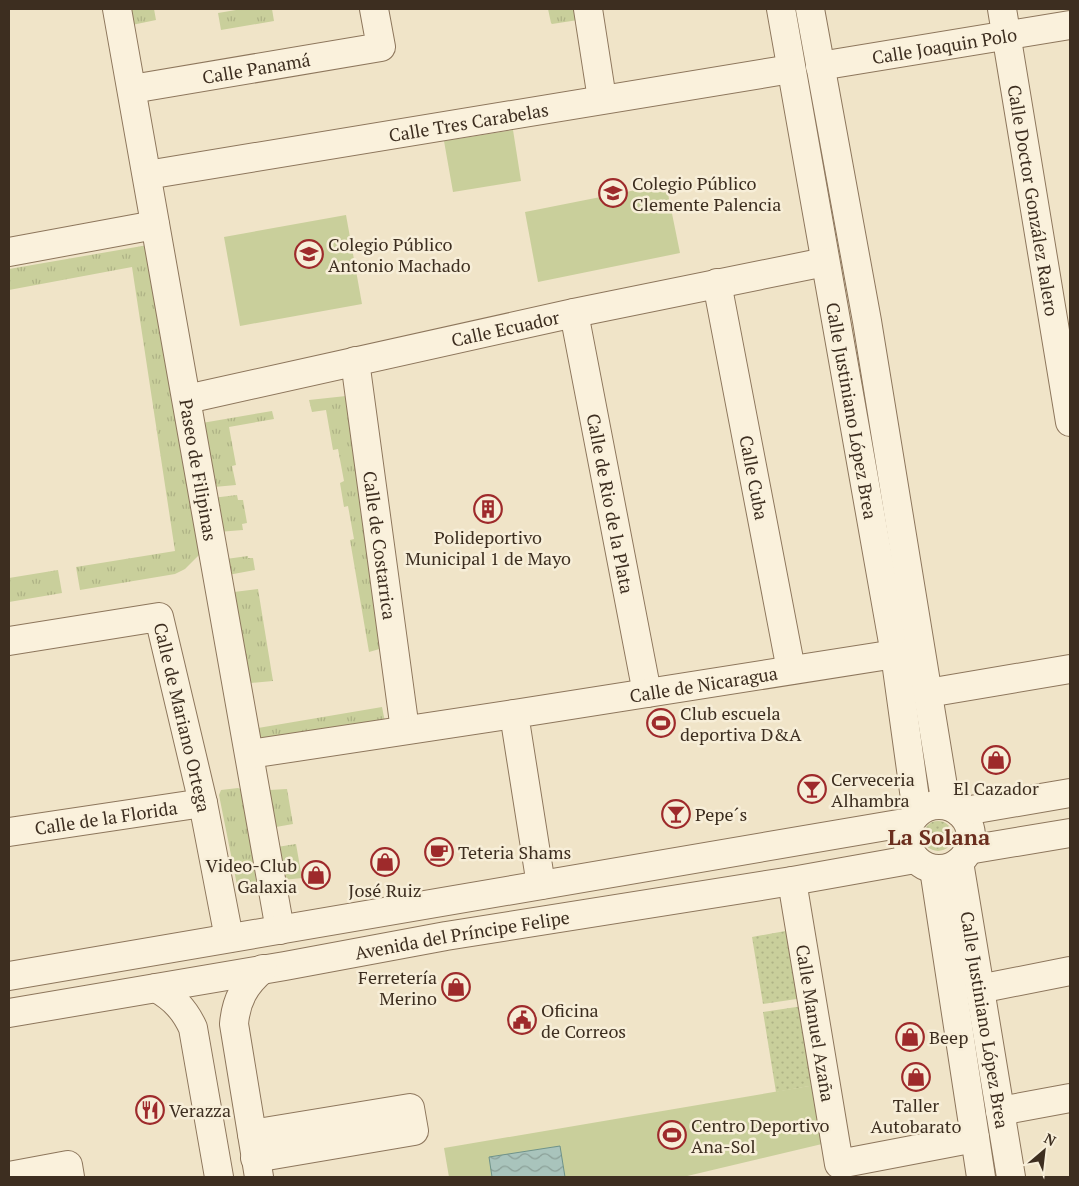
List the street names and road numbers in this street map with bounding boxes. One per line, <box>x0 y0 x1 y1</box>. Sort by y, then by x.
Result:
street label: Calle Joaquin Polo <box>870 22 1019 69</box>
street label: Calle Panamá <box>200 47 312 89</box>
street label: Calle Doctor González Ralero <box>1003 83 1064 318</box>
street label: Calle Tres Carabelas <box>387 97 550 147</box>
street label: Calle Justiniano López Brea <box>821 300 883 521</box>
street label: Calle Ecuador <box>449 305 562 352</box>
street label: Paseo de Filipinas <box>174 397 223 543</box>
street label: Calle de Rio de la Plata <box>582 411 640 596</box>
street label: Calle Cuba <box>734 433 774 522</box>
street label: Calle de Costarrica <box>358 469 402 621</box>
street label: Calle de Mariano Ortega <box>149 620 216 814</box>
street label: Calle de Nicaragua <box>628 661 779 708</box>
street label: Calle de la Florida <box>33 795 179 840</box>
street label: Avenida del Príncipe Felipe <box>353 905 571 965</box>
street label: Calle Justiniano López Brea <box>955 909 1015 1130</box>
street label: Calle Manuel Azaña <box>791 943 840 1104</box>

